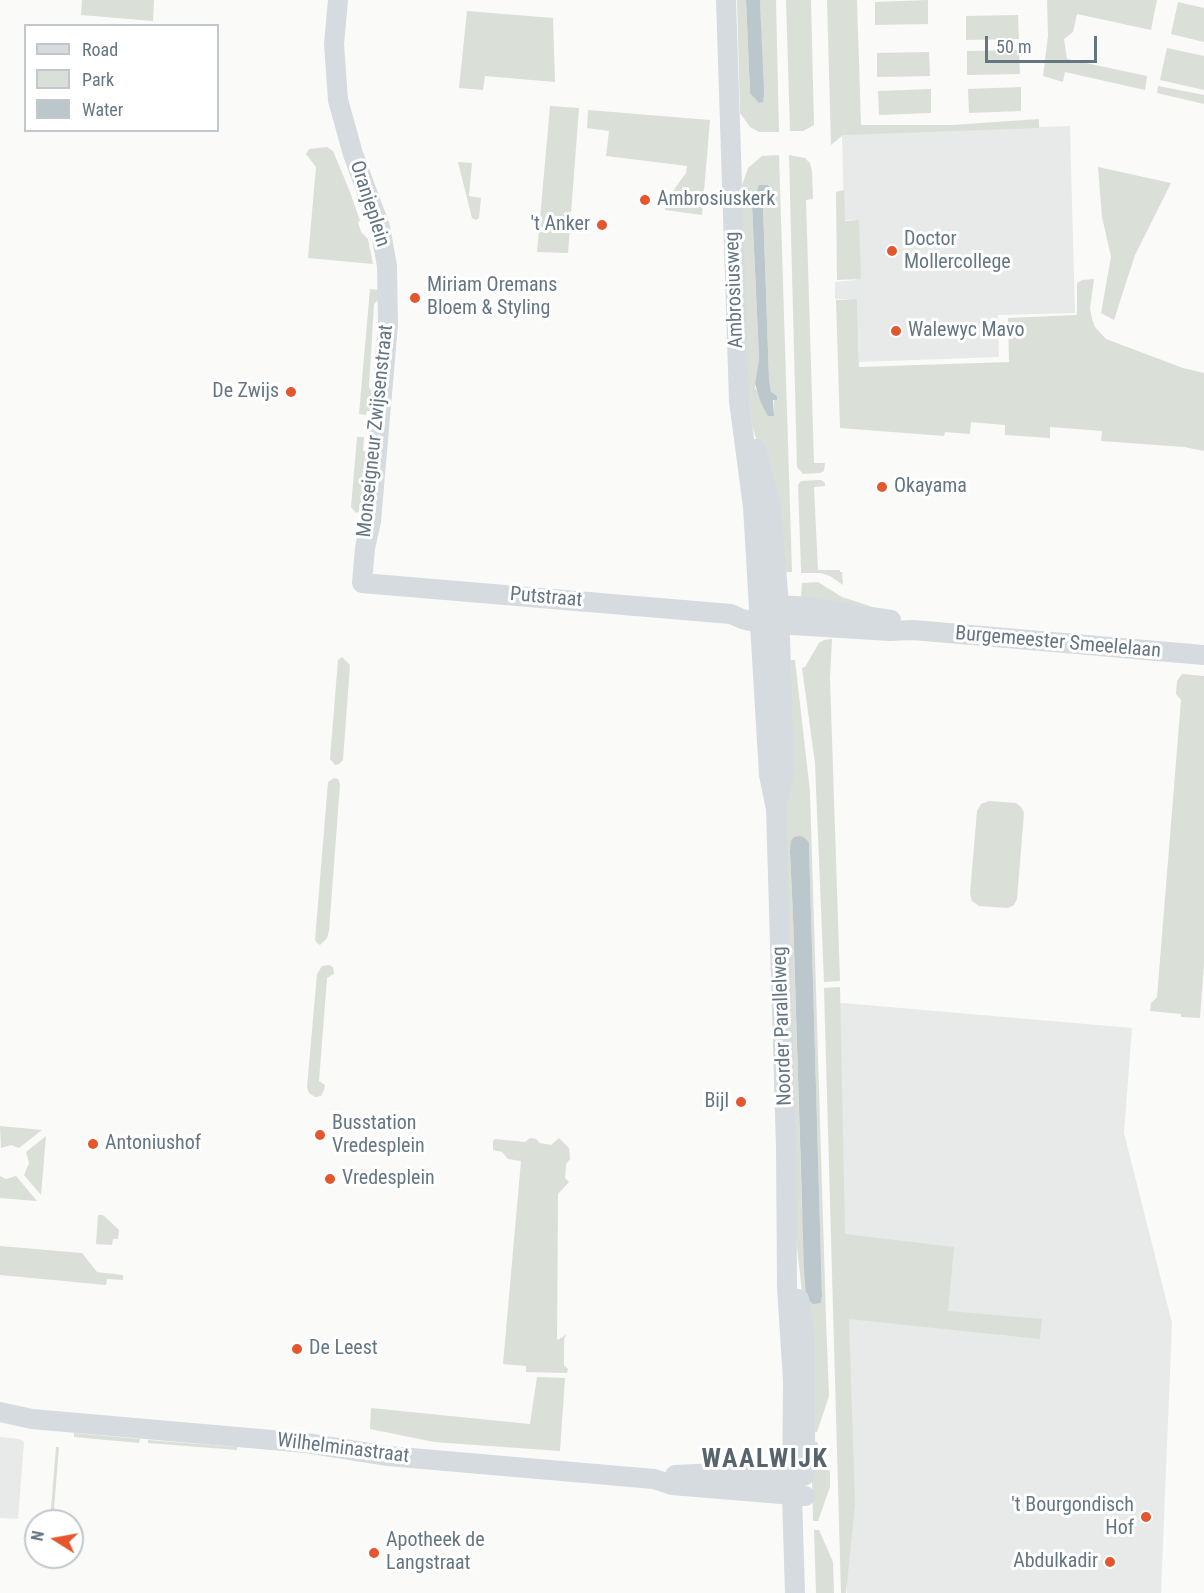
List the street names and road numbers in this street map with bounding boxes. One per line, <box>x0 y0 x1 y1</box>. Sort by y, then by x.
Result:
street label: Oranjeplein <box>344 158 394 250</box>
street label: Ambrosiusweg <box>721 231 749 349</box>
street label: Monseigneur Zwijsenstraat <box>353 324 399 538</box>
street label: Putstraat <box>509 583 583 613</box>
street label: Burgemeester Smeelelaan <box>954 622 1162 664</box>
street label: Noorder Parallelweg <box>768 946 798 1106</box>
street label: Wilhelminastraat <box>276 1429 410 1469</box>

